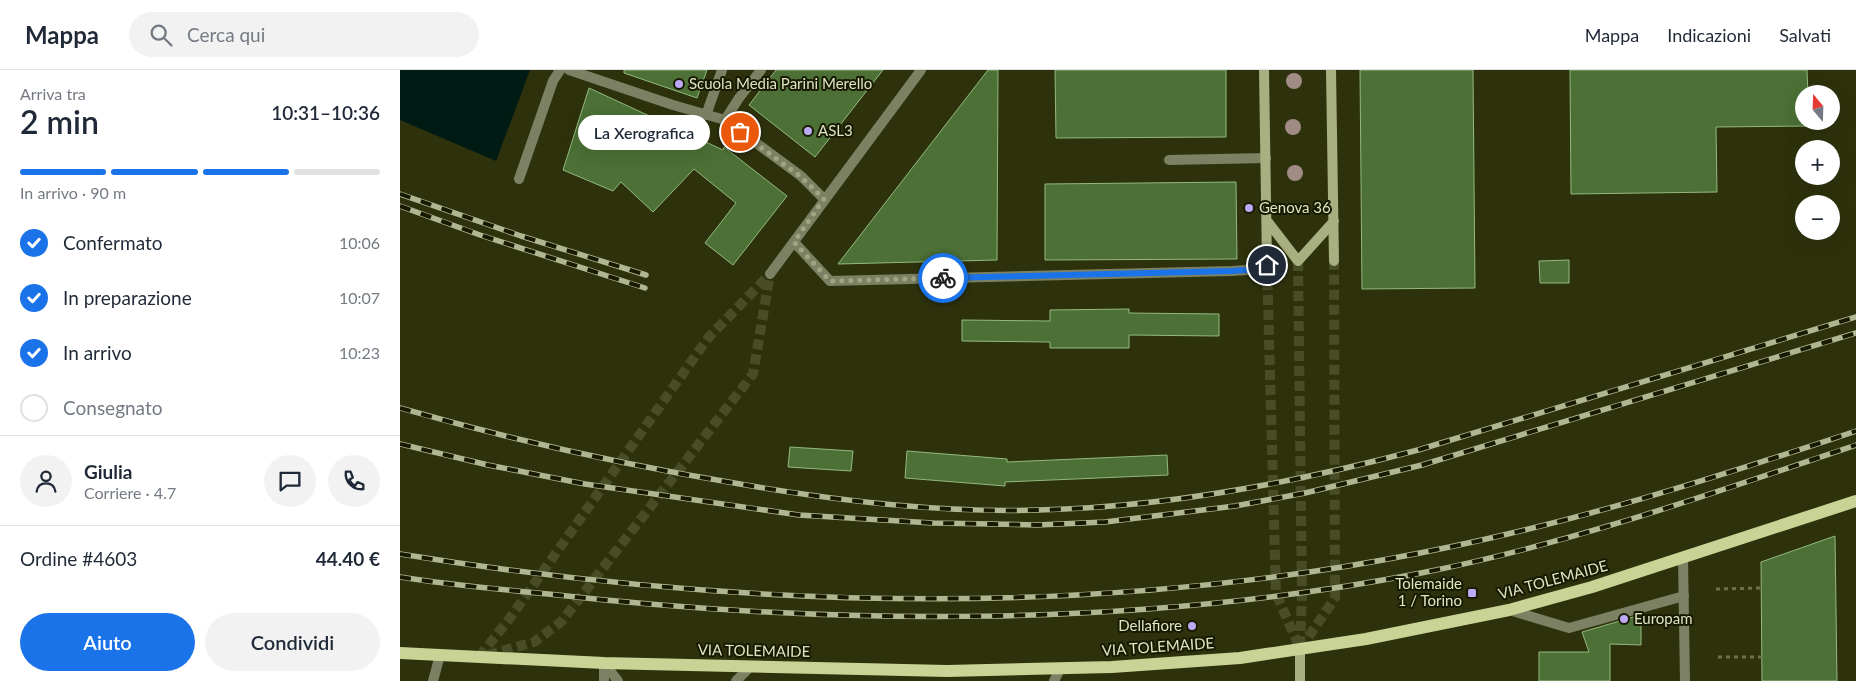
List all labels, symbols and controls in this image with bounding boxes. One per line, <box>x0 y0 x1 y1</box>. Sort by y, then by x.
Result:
search box <box>129 12 479 57</box>
text: Mappa <box>25 20 99 49</box>
icon: search <box>147 21 175 49</box>
text: Cerca qui <box>187 23 265 46</box>
text: Mappa <box>1585 24 1639 46</box>
text: Indicazioni <box>1667 24 1751 46</box>
text: Salvati <box>1779 24 1831 46</box>
place label: Scuola Media Parini Merello <box>689 74 872 92</box>
marker: Scuola Media Parini Merello <box>673 78 685 90</box>
text: Arriva tra <box>20 84 86 103</box>
north arrow <box>1795 85 1840 130</box>
map controls <box>1795 85 1840 240</box>
text: 10:31–10:36 <box>271 101 380 124</box>
text: 2 min <box>20 102 99 141</box>
pin <box>719 111 761 153</box>
callout: La Xerografica <box>578 114 710 150</box>
icon: bag <box>726 118 754 146</box>
place label: ASL3 <box>818 121 853 139</box>
text: La Xerografica <box>594 123 694 142</box>
marker: ASL3 <box>802 125 814 137</box>
button: + <box>1795 140 1840 185</box>
text: In arrivo · 90 m <box>20 183 126 202</box>
button: − <box>1795 195 1840 240</box>
place label: Genova 36 <box>1259 198 1331 216</box>
marker: Genova 36 <box>1243 202 1255 214</box>
icon: check <box>20 229 48 257</box>
text: Confermato <box>63 231 163 254</box>
text: 10:06 <box>339 233 380 252</box>
pin <box>1246 244 1288 286</box>
icon: home <box>1253 251 1281 279</box>
courier <box>918 253 968 303</box>
icon: bike <box>929 264 957 292</box>
icon: check <box>20 284 48 312</box>
text: In preparazione <box>63 286 192 309</box>
text: 10:07 <box>339 288 380 307</box>
icon: check <box>20 339 48 367</box>
text: In arrivo <box>63 341 132 364</box>
text: 10:23 <box>339 343 380 362</box>
text: Consegnato <box>63 396 162 419</box>
button: person <box>20 455 72 507</box>
button: chat <box>264 455 316 507</box>
button: phone <box>328 455 380 507</box>
text: Giulia <box>84 460 133 483</box>
text: Corriere · 4.7 <box>84 483 176 502</box>
text: Ordine #4603 <box>20 547 137 570</box>
text: 44.40 € <box>316 547 380 570</box>
street label: VIA TOLEMAIDE <box>1496 556 1609 602</box>
place label: Tolemaide 1 / Torino <box>1395 574 1462 609</box>
marker: Tolemaide 1 / Torino <box>1466 587 1478 599</box>
place label: Europam <box>1634 609 1693 627</box>
button: Aiuto <box>20 613 195 671</box>
button: Condividi <box>205 613 380 671</box>
marker: Europam <box>1618 613 1630 625</box>
place label: Dellafiore <box>1118 616 1182 634</box>
marker: Dellafiore <box>1186 620 1198 632</box>
street label: VIA TOLEMAIDE <box>1101 633 1215 659</box>
street label: VIA TOLEMAIDE <box>698 640 810 660</box>

